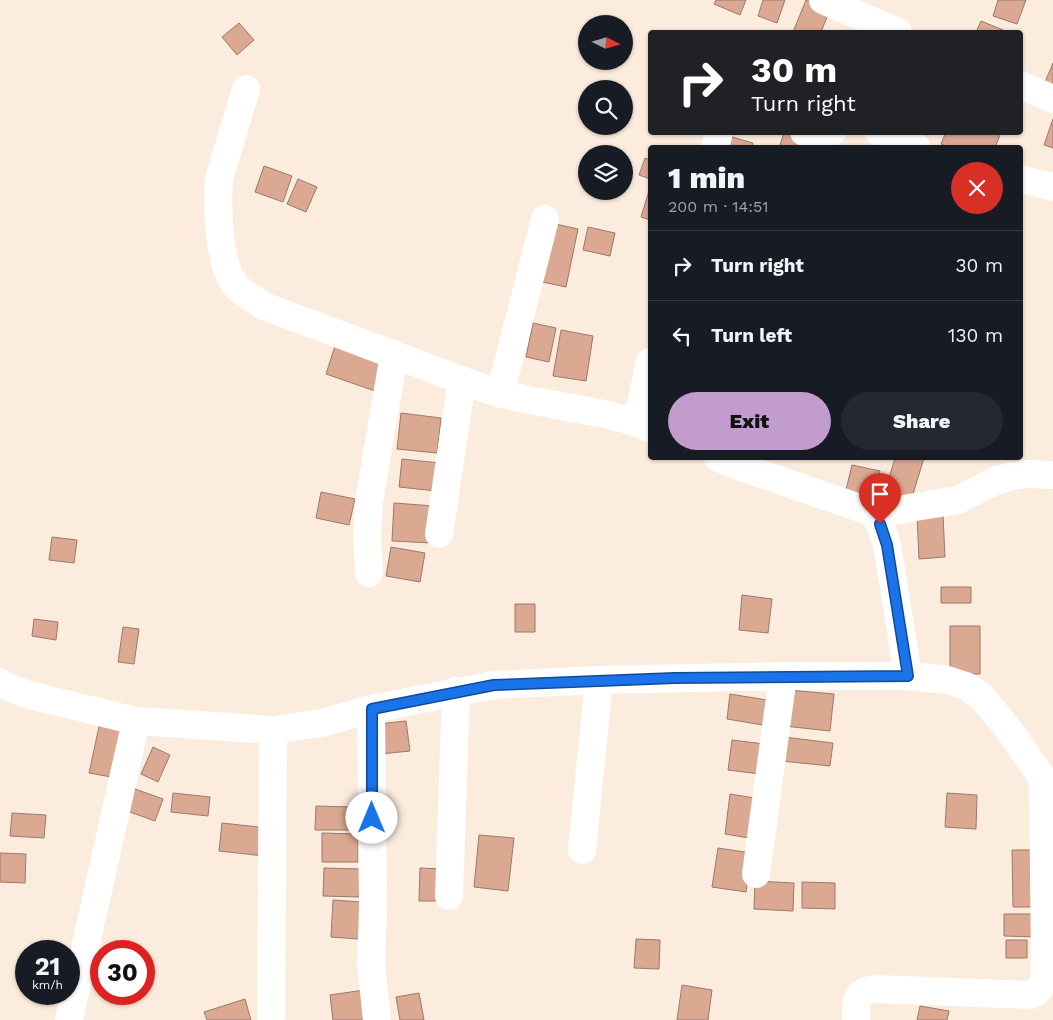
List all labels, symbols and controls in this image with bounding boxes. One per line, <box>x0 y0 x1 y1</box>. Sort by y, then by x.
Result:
north arrow <box>578 15 632 70</box>
map controls <box>578 15 633 200</box>
text: 30 m <box>751 49 837 91</box>
icon: right <box>668 50 733 115</box>
button: search <box>578 80 633 135</box>
text: Turn right <box>751 91 856 116</box>
button: layers <box>578 145 633 200</box>
text: 1 min <box>668 160 745 195</box>
button: close <box>951 162 1003 214</box>
text: 200 m · 14:51 <box>668 197 768 216</box>
icon: right <box>668 252 696 280</box>
text: Turn right <box>711 254 804 277</box>
text: 30 m <box>956 254 1003 277</box>
icon: left <box>668 322 696 350</box>
text: Turn left <box>711 324 792 347</box>
text: 130 m <box>948 324 1003 347</box>
button: Exit <box>668 392 831 450</box>
button: Share <box>841 392 1003 450</box>
pin <box>859 473 901 524</box>
icon: arrive <box>866 480 894 508</box>
position arrow <box>345 791 397 843</box>
speed limit sign: 30 <box>90 940 155 1005</box>
text: 21 <box>35 952 60 981</box>
text: km/h <box>32 978 63 992</box>

